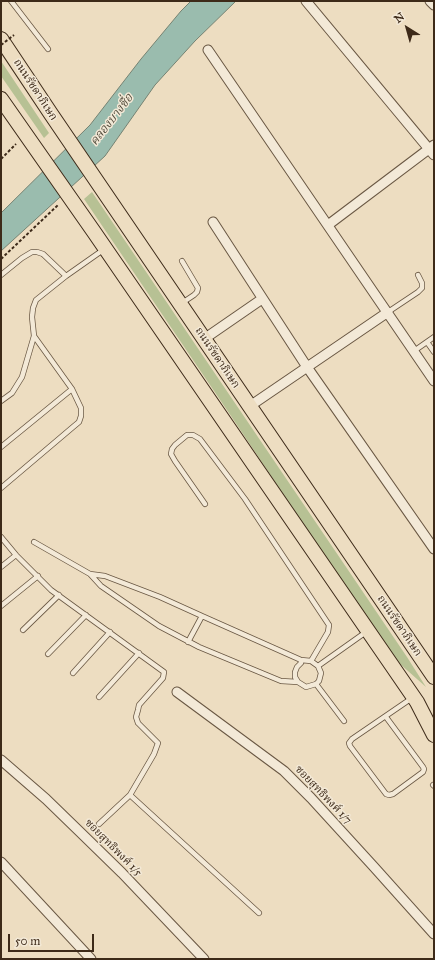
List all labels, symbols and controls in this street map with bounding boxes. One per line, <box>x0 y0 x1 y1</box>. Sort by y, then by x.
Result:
north arrow <box>387 8 427 48</box>
text: N <box>392 10 407 26</box>
street label: ถนนรัชดาภิเษก <box>10 57 60 123</box>
water label: คลองบางซื่อ <box>87 91 137 149</box>
street label: ถนนรัชดาภิเษก <box>192 325 242 391</box>
street label: ถนนรัชดาภิเษก <box>374 593 424 659</box>
street label: ซอยสุทธิพงศ์ 1/7 <box>292 763 354 827</box>
street label: ซอยสุทธิพงศ์ 1/5 <box>82 817 144 879</box>
scale bar <box>10 926 96 952</box>
text: 50 m <box>15 934 40 948</box>

